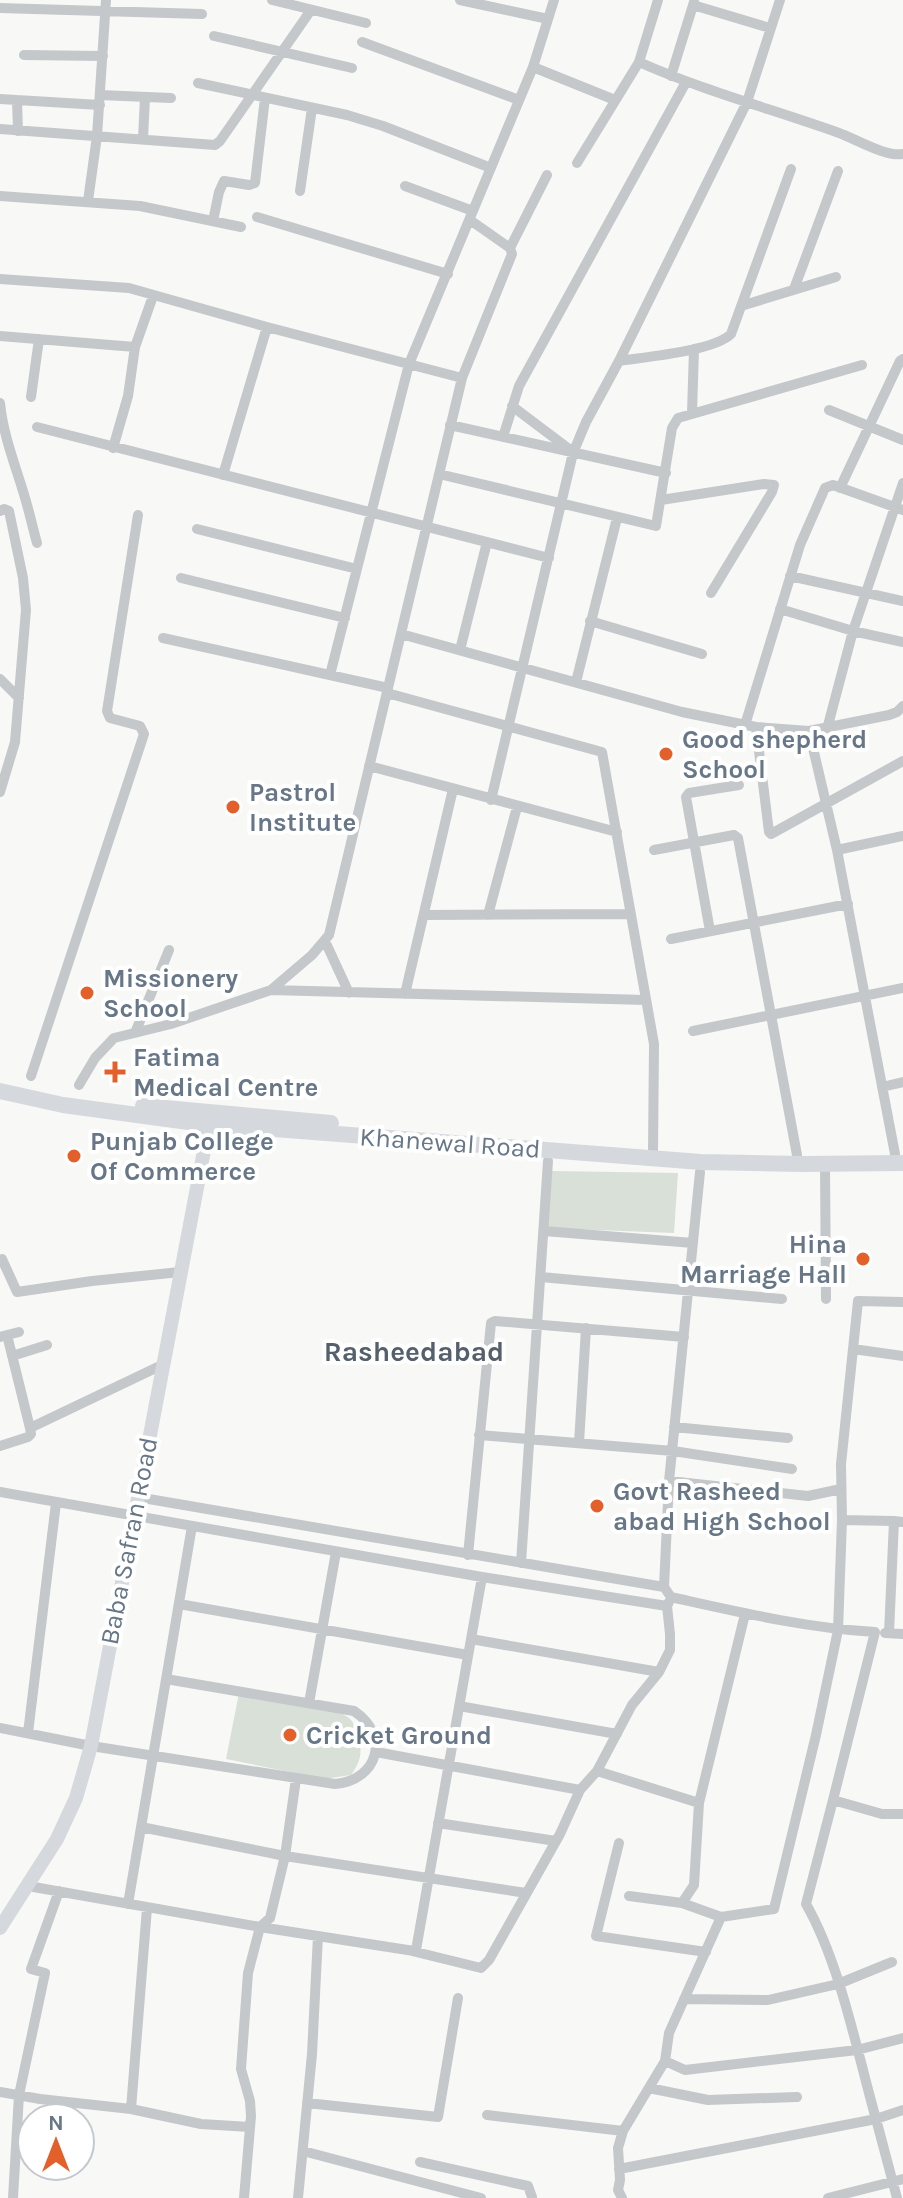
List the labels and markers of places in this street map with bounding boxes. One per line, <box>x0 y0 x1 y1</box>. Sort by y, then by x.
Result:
place label: Good shepherd School <box>682 724 867 785</box>
marker: Good shepherd School <box>657 745 675 763</box>
place label: Pastrol Institute <box>249 777 356 838</box>
marker: Pastrol Institute <box>224 798 242 816</box>
place label: Missionery School <box>103 963 238 1024</box>
marker: Missionery School <box>78 984 96 1002</box>
place label: Fatima Medical Centre <box>133 1042 318 1103</box>
marker: Fatima Medical Centre <box>104 1061 126 1083</box>
place label: Punjab College Of Commerce <box>90 1126 274 1187</box>
marker: Punjab College Of Commerce <box>65 1147 83 1165</box>
place label: Hina Marriage Hall <box>680 1229 847 1290</box>
marker: Hina Marriage Hall <box>854 1250 872 1268</box>
place label: Govt Rasheed abad High School <box>613 1476 831 1537</box>
marker: Govt Rasheed abad High School <box>588 1497 606 1515</box>
place label: Cricket Ground <box>306 1720 492 1751</box>
marker: Cricket Ground <box>281 1726 299 1744</box>

